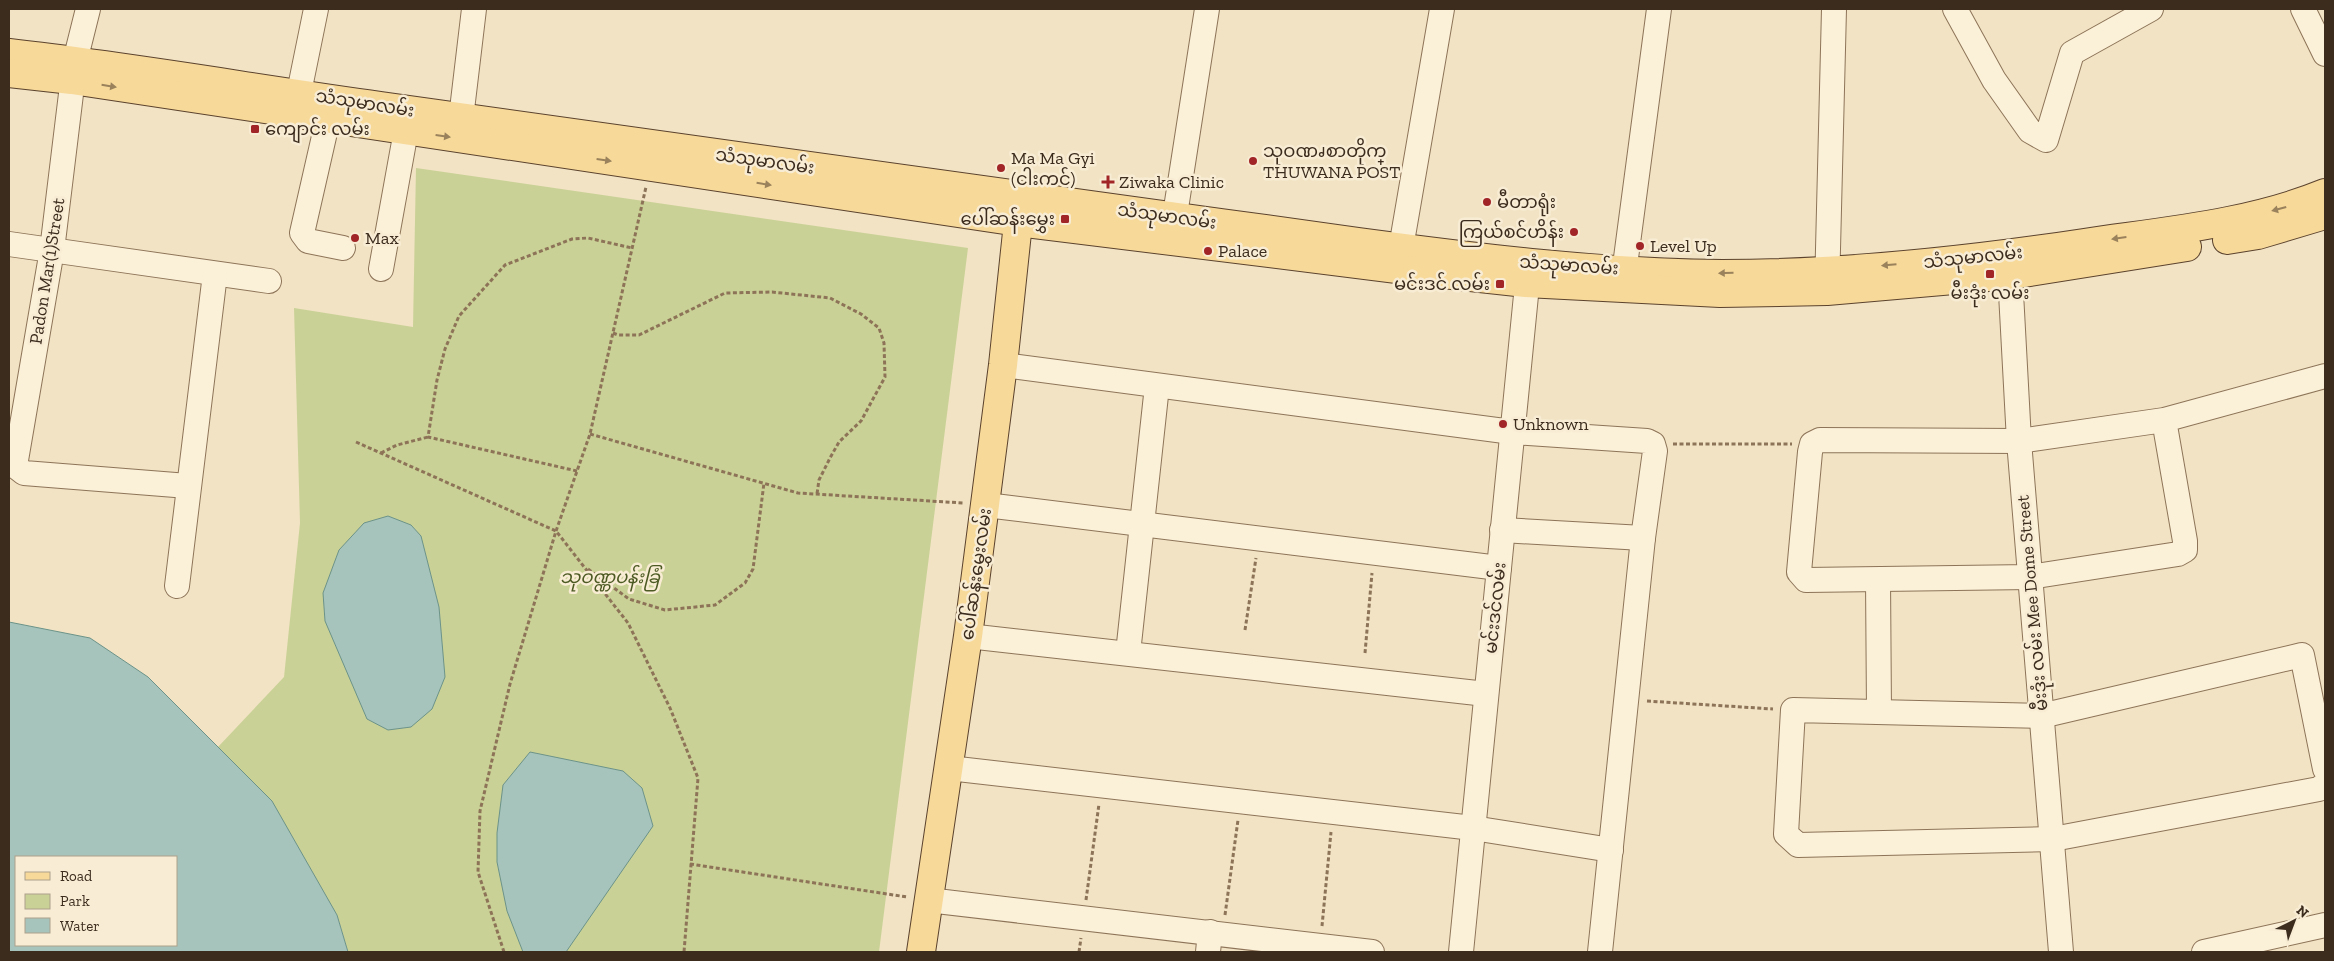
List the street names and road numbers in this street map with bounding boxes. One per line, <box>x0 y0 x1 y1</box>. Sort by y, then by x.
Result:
street label: သံသုမာလမ်း <box>313 82 416 126</box>
street label: သံသုမာလမ်း <box>714 141 816 183</box>
street label: Padon Mar(1)Street <box>25 196 69 346</box>
street label: သံသုမာလမ်း <box>1116 196 1218 238</box>
street label: သံသုမာလမ်း <box>1922 239 2024 277</box>
street label: သံသုမာလမ်း <box>1518 249 1620 283</box>
street label: မီးဒုံး လမ်း Mee Dome Street <box>2009 493 2056 712</box>
street label: ပေါ်ဆန်းမွှေးလမ်း <box>954 506 1000 642</box>
street label: မင်းဒင်လမ်း <box>1477 561 1511 655</box>

